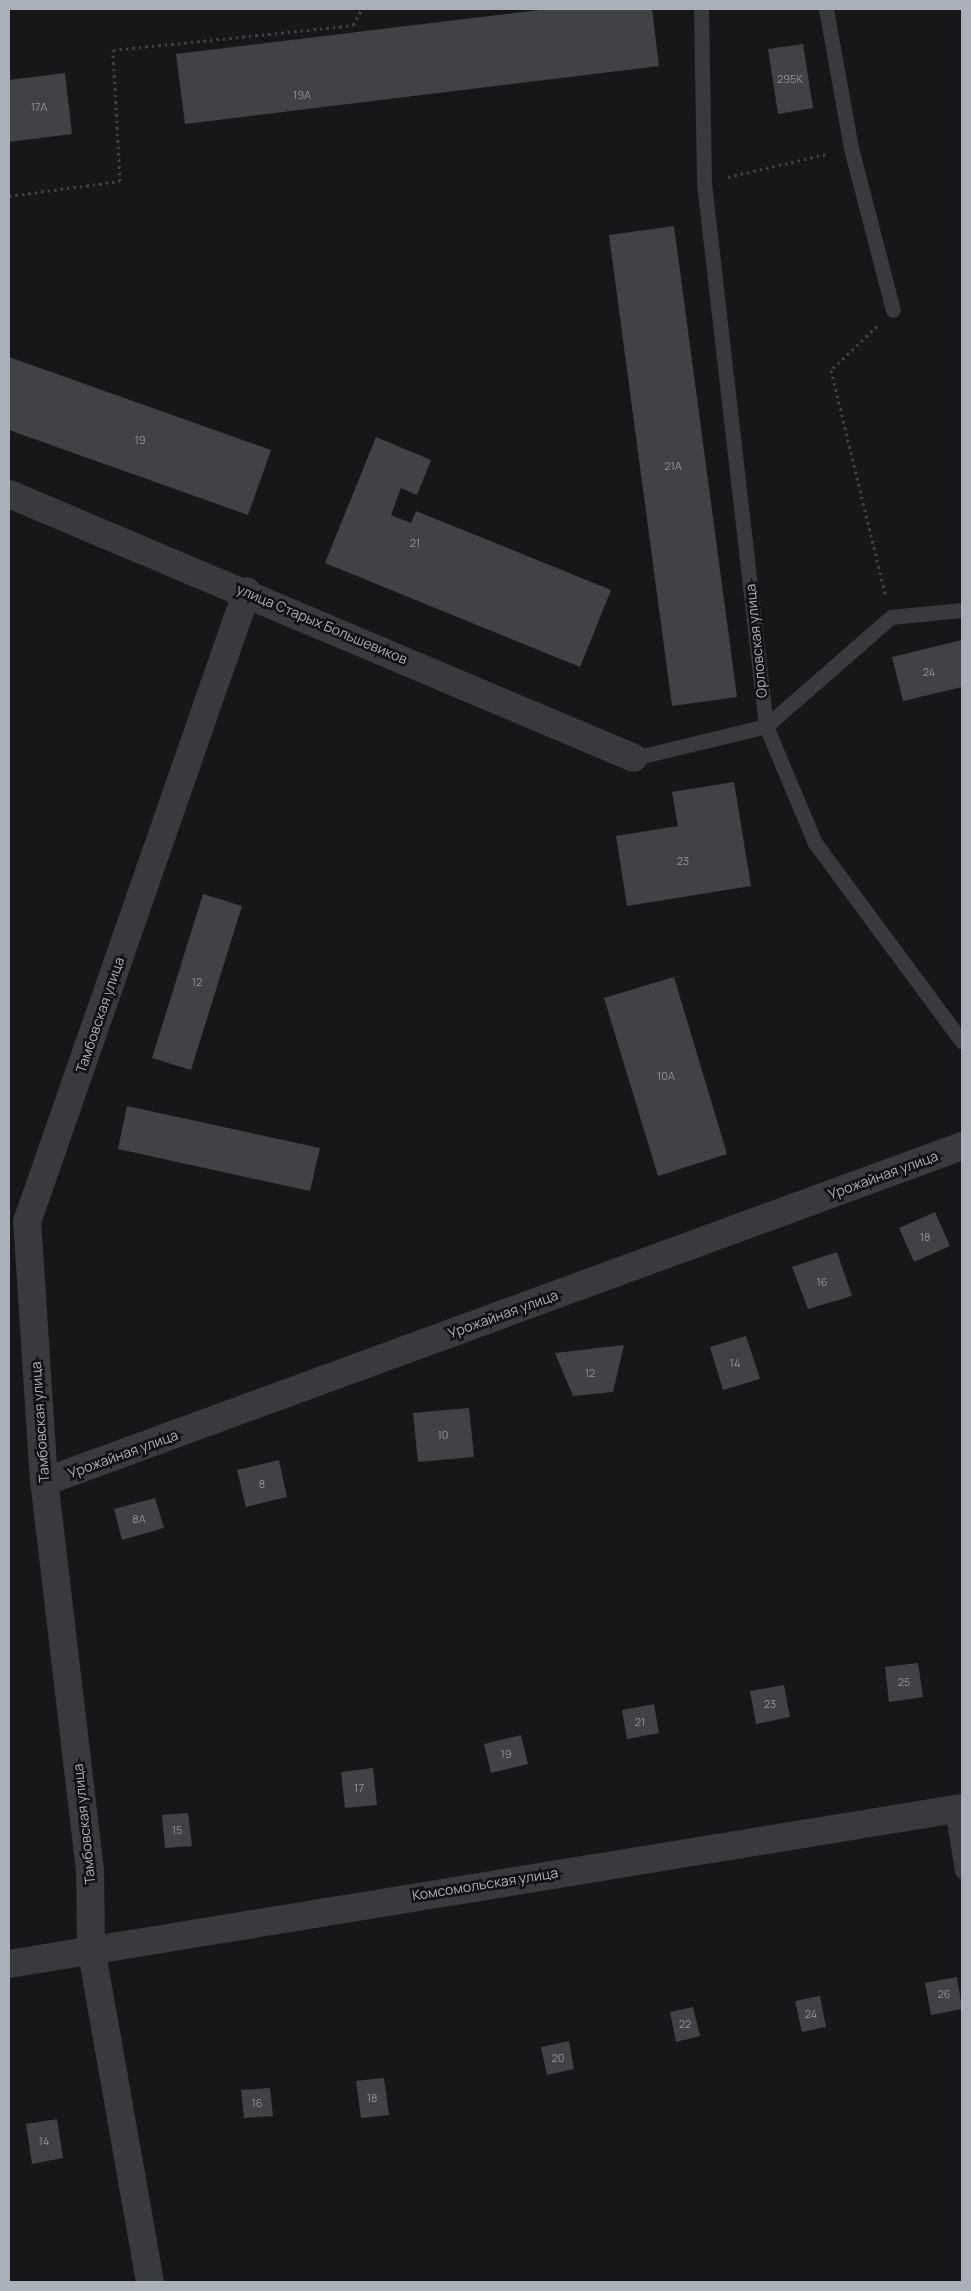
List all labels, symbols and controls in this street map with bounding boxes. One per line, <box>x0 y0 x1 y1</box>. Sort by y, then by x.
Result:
house number: 295К <box>777 72 803 86</box>
house number: 19А <box>293 88 311 102</box>
house number: 17А <box>31 100 47 114</box>
house number: 19 <box>134 433 146 447</box>
house number: 21А <box>664 459 682 473</box>
house number: 21 <box>410 536 420 550</box>
street label: улица Старых Большевиков <box>234 580 410 668</box>
street label: Орловская улица <box>742 583 770 699</box>
house number: 24 <box>923 665 935 679</box>
house number: 23 <box>677 854 689 868</box>
street label: Тамбовская улица <box>72 955 128 1075</box>
house number: 12 <box>192 975 202 989</box>
house number: 10А <box>657 1069 675 1083</box>
street label: Урожайная улица <box>826 1147 940 1203</box>
house number: 18 <box>920 1230 930 1244</box>
house number: 16 <box>816 1275 828 1289</box>
street label: Урожайная улица <box>446 1286 560 1342</box>
house number: 14 <box>730 1356 740 1370</box>
street label: Тамбовская улица <box>27 1361 53 1483</box>
house number: 12 <box>585 1366 595 1380</box>
street label: Урожайная улица <box>66 1426 180 1482</box>
house number: 10 <box>438 1428 448 1442</box>
house number: 8 <box>259 1477 265 1491</box>
house number: 8А <box>132 1512 146 1526</box>
house number: 25 <box>898 1675 910 1689</box>
house number: 23 <box>764 1697 776 1711</box>
house number: 21 <box>635 1715 645 1729</box>
house number: 19 <box>500 1747 512 1761</box>
street label: Тамбовская улица <box>69 1763 99 1885</box>
house number: 17 <box>354 1781 364 1795</box>
house number: 15 <box>172 1823 182 1837</box>
street label: Комсомольская улица <box>411 1864 559 1904</box>
house number: 26 <box>937 1987 951 2001</box>
house number: 24 <box>805 2007 817 2021</box>
house number: 22 <box>679 2017 691 2031</box>
house number: 20 <box>552 2051 564 2065</box>
house number: 18 <box>367 2091 377 2105</box>
house number: 16 <box>251 2096 263 2110</box>
house number: 14 <box>39 2134 49 2148</box>

